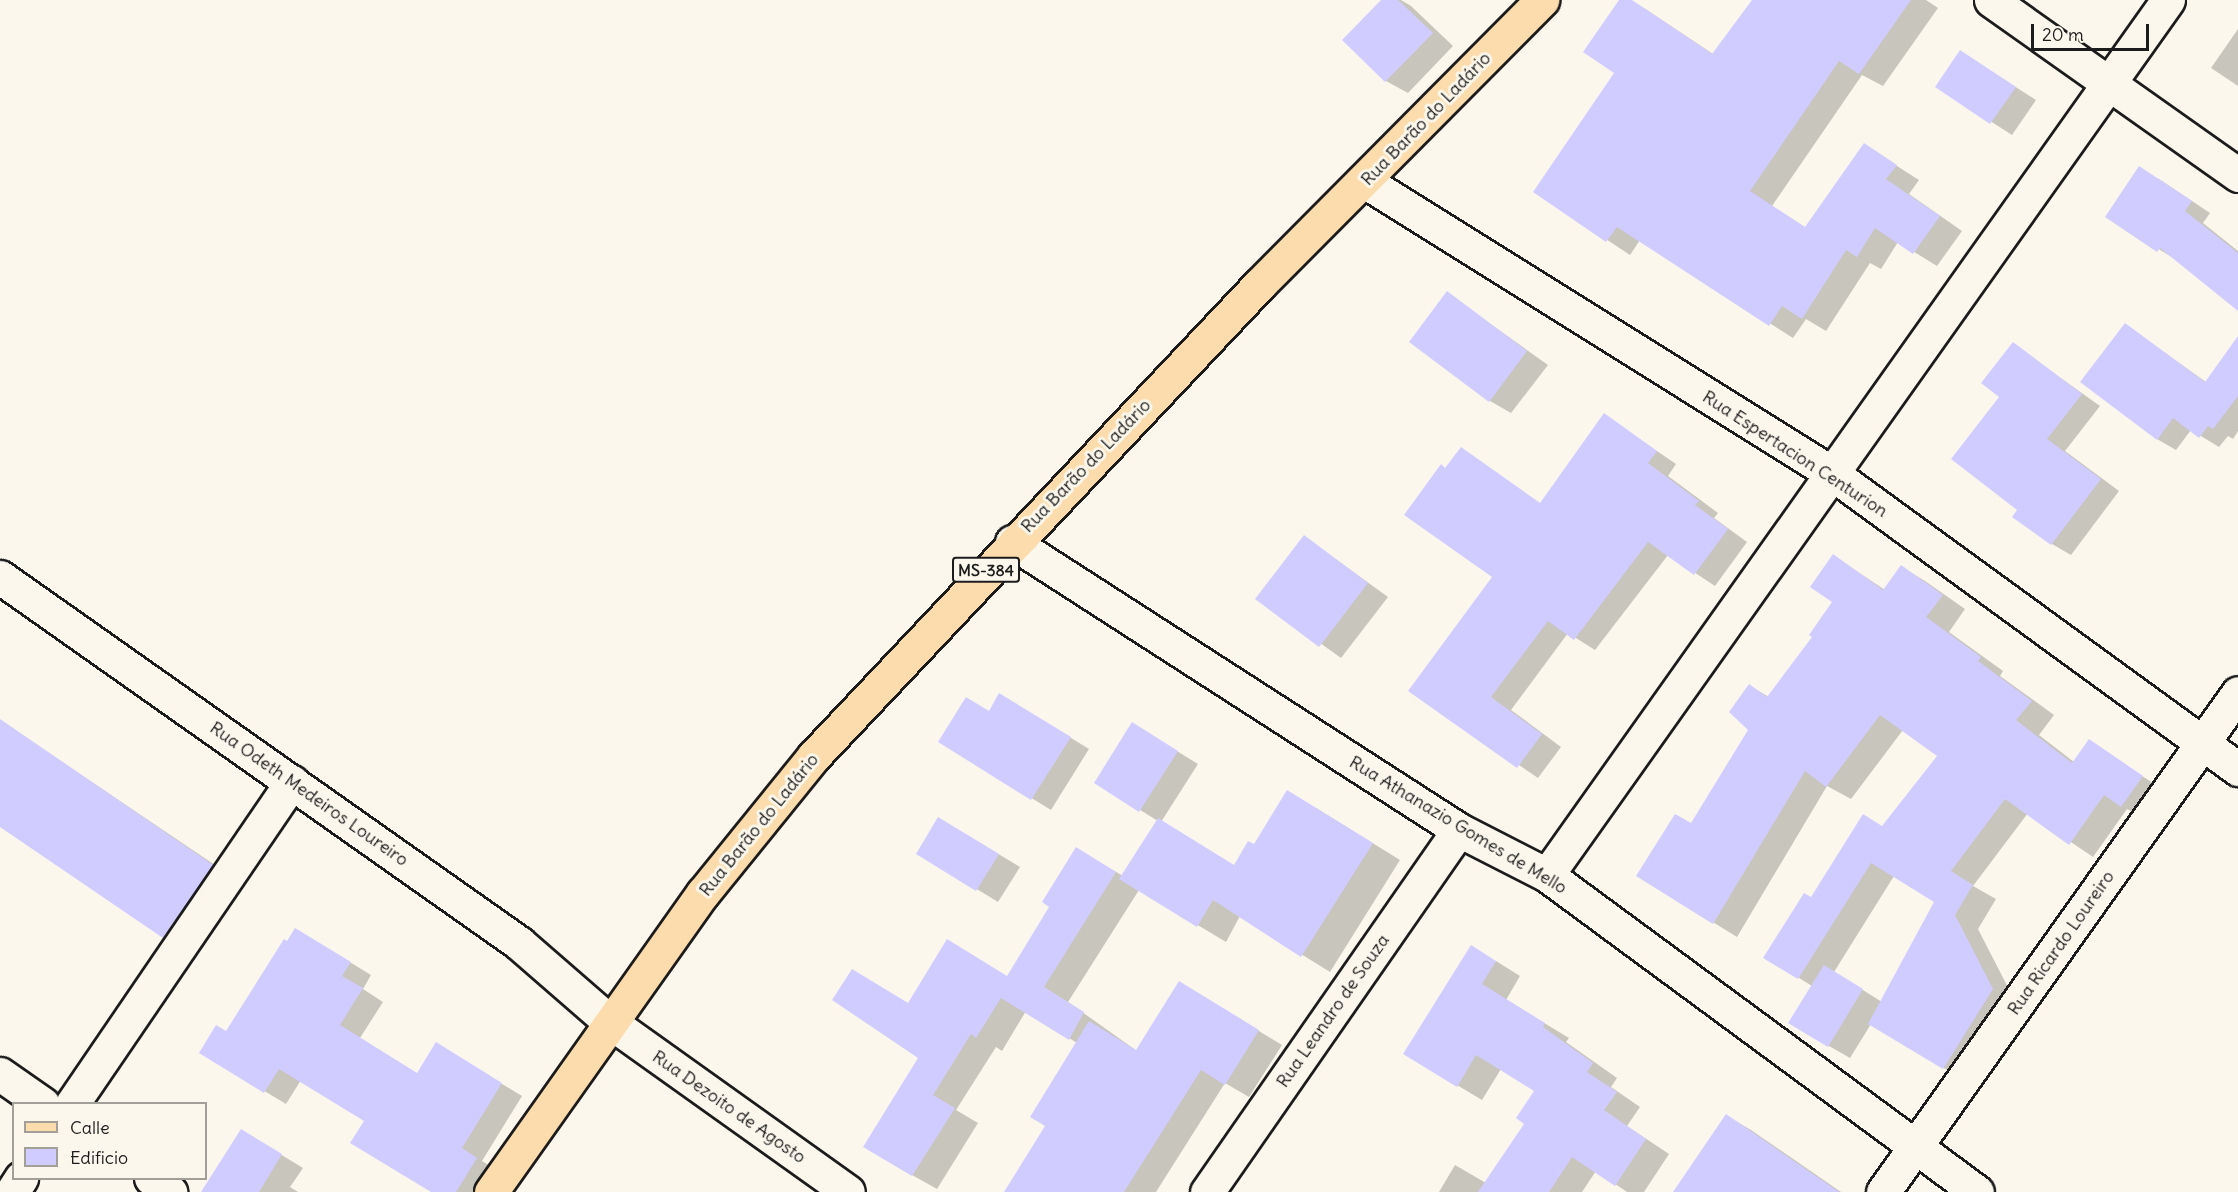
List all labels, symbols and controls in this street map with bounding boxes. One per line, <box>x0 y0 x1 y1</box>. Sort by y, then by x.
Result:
scale bar <box>2034 12 2152 50</box>
text: 20 m <box>2042 23 2084 46</box>
street label: Rua Barão do Ladário <box>1357 48 1495 190</box>
street label: Rua Espertacion Centurion <box>1698 386 1892 522</box>
street label: Rua Barão do Ladário <box>1017 395 1155 537</box>
road number: MS-384 <box>952 557 1020 583</box>
street label: Rua Odeth Medeiros Loureiro <box>206 717 412 871</box>
street label: Rua Barão do Ladário <box>695 749 823 901</box>
street label: Rua Athanazio Gomes de Mello <box>1345 751 1571 899</box>
street label: Rua Ricardo Loureiro <box>2003 867 2119 1019</box>
street label: Rua Leandro de Souza <box>1272 930 1394 1092</box>
street label: Rua Dezoito de Agosto <box>648 1046 810 1168</box>
legend <box>12 1102 207 1180</box>
text: Calle <box>70 1116 110 1139</box>
text: Edificio <box>70 1146 128 1169</box>

